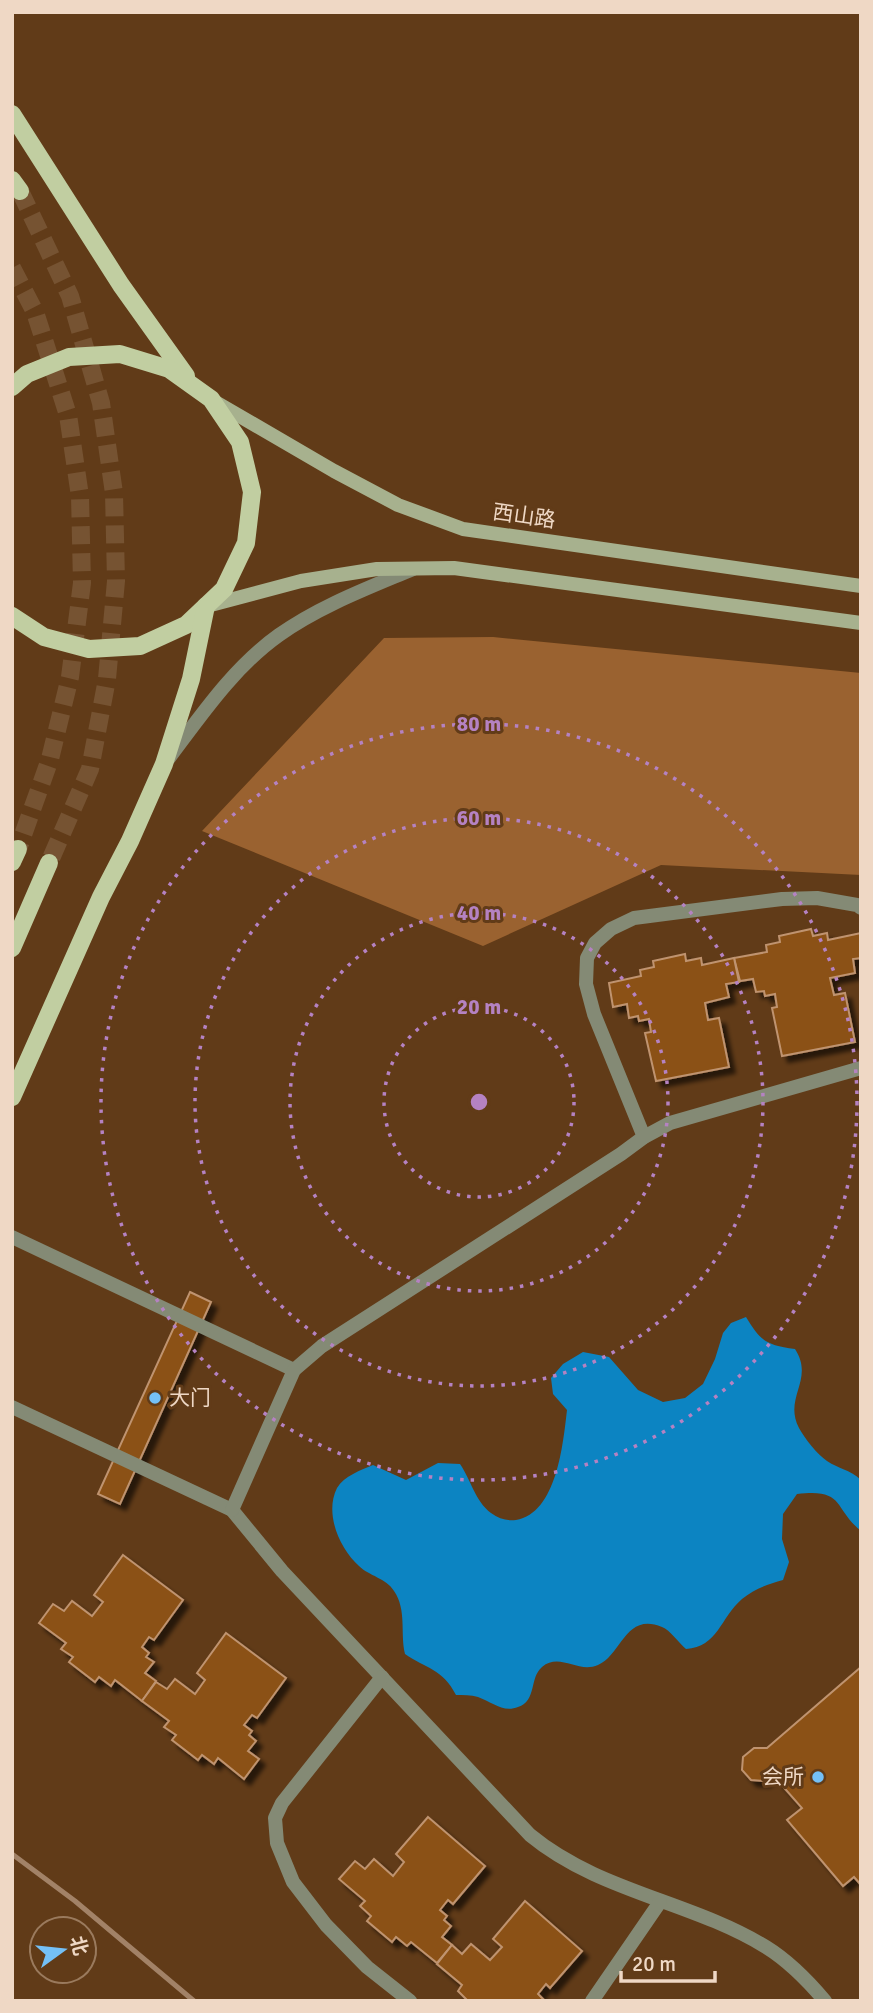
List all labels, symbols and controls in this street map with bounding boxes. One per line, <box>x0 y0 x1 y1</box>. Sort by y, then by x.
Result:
street label: 西山路 <box>491 499 557 533</box>
text: 80 m <box>457 711 501 737</box>
text: 60 m <box>457 805 501 831</box>
text: 40 m <box>457 900 501 926</box>
text: 20 m <box>457 994 501 1020</box>
centre of rings <box>467 1090 491 1114</box>
place label: 大门 <box>169 1385 211 1411</box>
marker: 大门 <box>147 1390 163 1406</box>
place label: 会所 <box>762 1764 804 1790</box>
marker: 会所 <box>810 1769 826 1785</box>
north arrow <box>28 1915 98 1985</box>
text: 北 <box>64 1934 93 1958</box>
scale bar <box>621 1940 716 1984</box>
text: 20 m <box>632 1951 676 1977</box>

